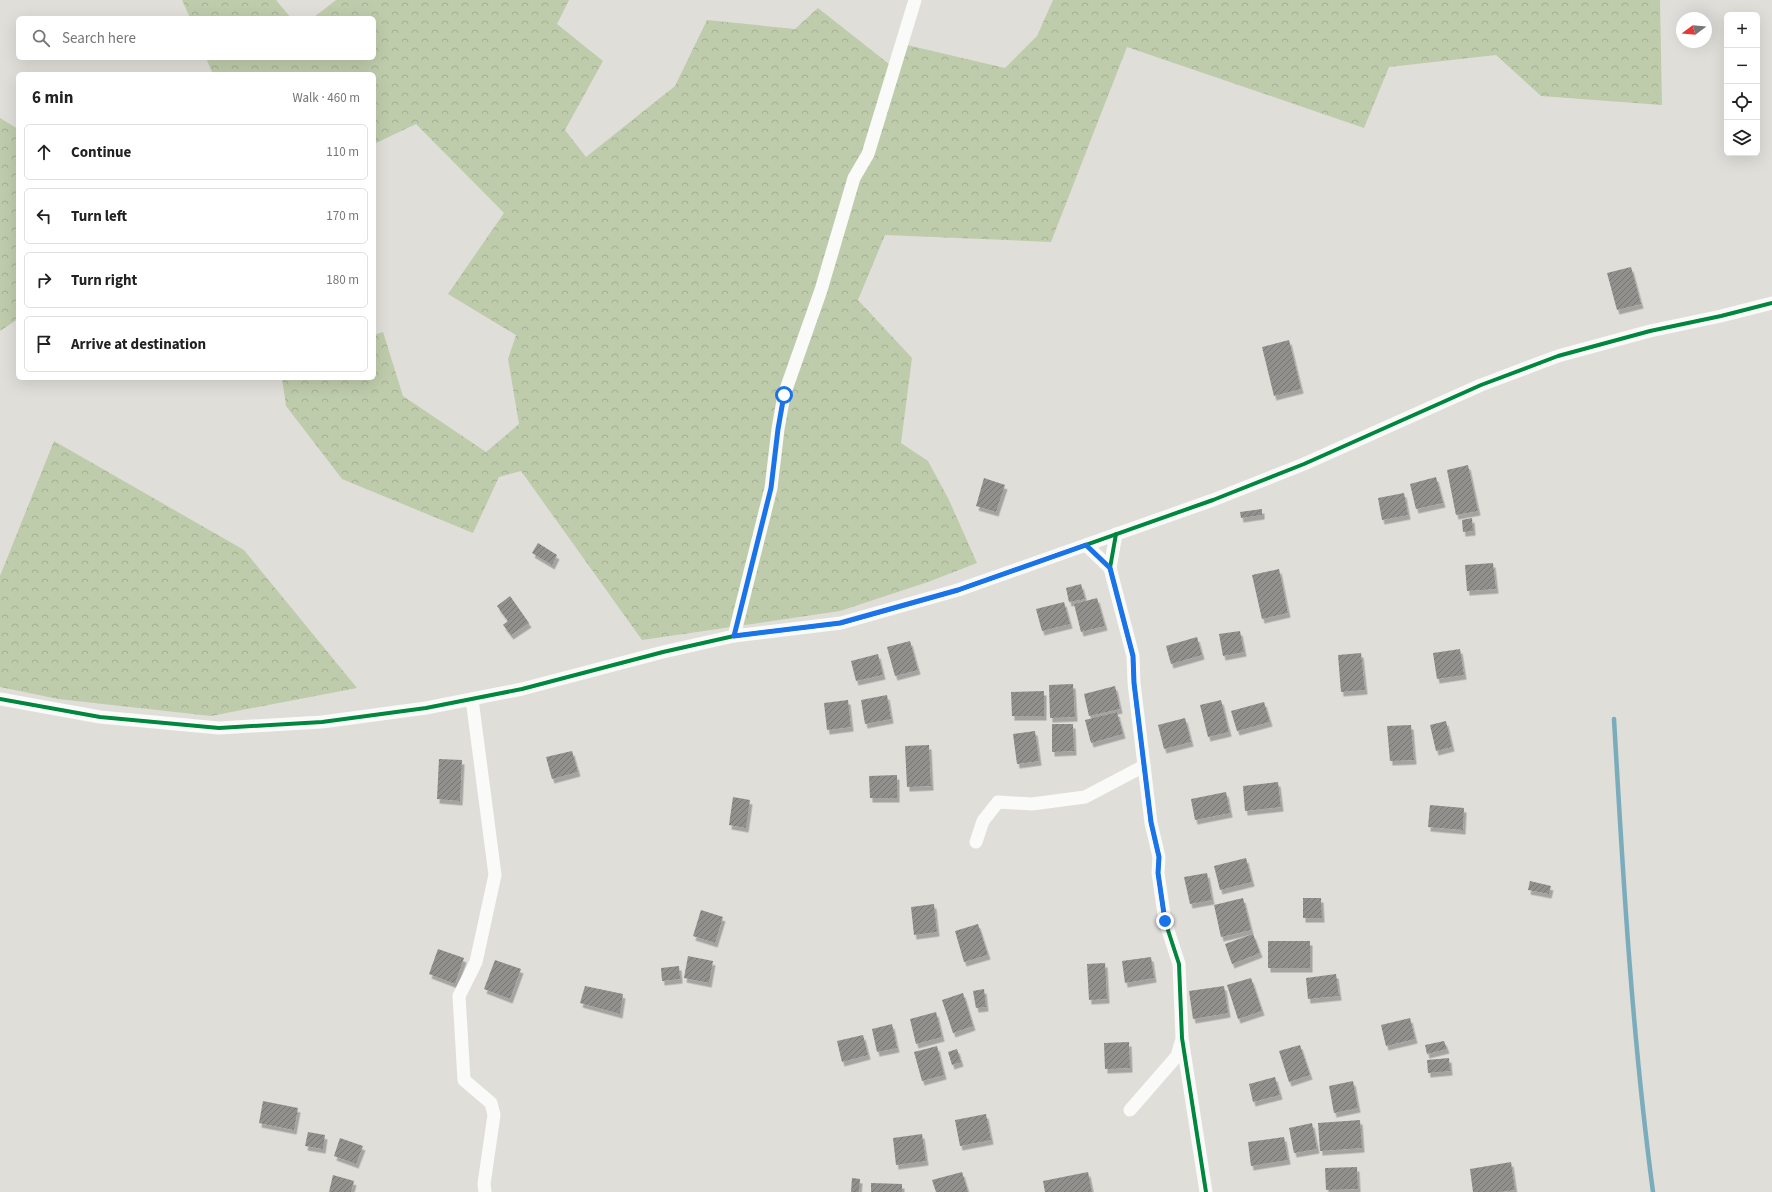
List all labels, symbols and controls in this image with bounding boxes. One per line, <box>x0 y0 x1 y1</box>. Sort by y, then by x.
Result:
north arrow <box>1676 12 1712 48</box>
map controls <box>1724 12 1760 156</box>
button: + <box>1724 12 1760 48</box>
search box <box>16 16 376 60</box>
icon: search <box>30 27 52 49</box>
text: Search here <box>62 28 136 49</box>
button: − <box>1724 48 1760 84</box>
button: locate <box>1724 84 1760 120</box>
text: 6 min <box>32 86 73 110</box>
text: Walk · 460 m <box>292 89 360 107</box>
button: layers <box>1724 120 1760 156</box>
icon: ahead <box>33 141 55 163</box>
text: Continue <box>71 142 131 163</box>
text: 110 m <box>326 143 359 161</box>
icon: left <box>33 205 55 227</box>
text: Turn left <box>71 206 127 227</box>
text: 170 m <box>326 207 359 225</box>
icon: right <box>33 269 55 291</box>
text: Turn right <box>71 270 137 291</box>
text: 180 m <box>326 271 359 289</box>
icon: arrive <box>33 333 55 355</box>
text: Arrive at destination <box>71 334 206 355</box>
route start <box>775 386 793 404</box>
route end <box>1156 912 1174 930</box>

